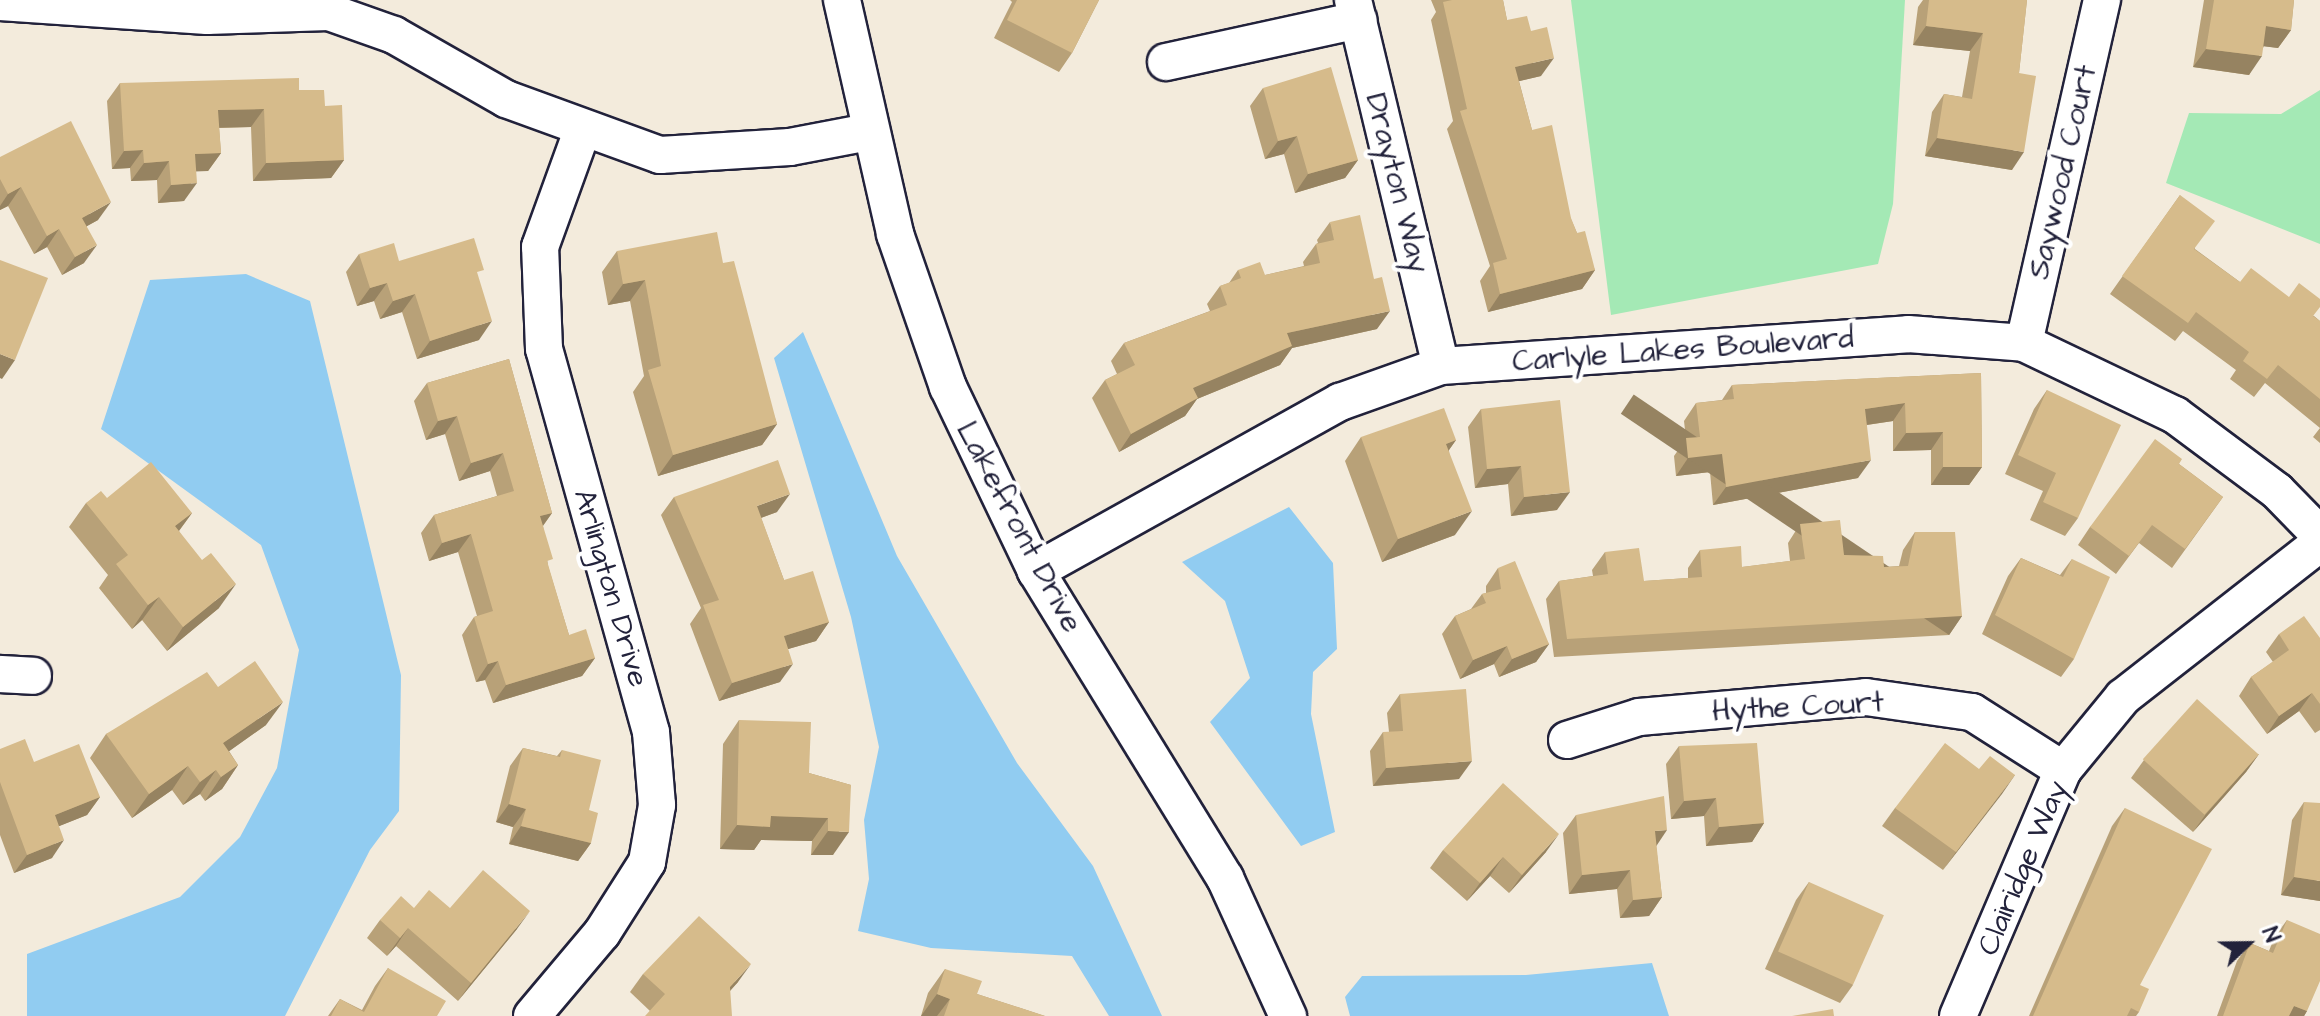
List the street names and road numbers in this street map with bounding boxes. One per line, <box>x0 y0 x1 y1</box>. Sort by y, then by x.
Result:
street label: Saywood Court <box>2021 62 2105 282</box>
street label: Drayton Way <box>1357 90 1437 276</box>
street label: Carlyle Lakes Boulevard <box>1511 320 1855 380</box>
street label: Lakefront Drive <box>948 416 1090 638</box>
street label: Arlington Drive <box>566 485 656 691</box>
street label: Hythe Court <box>1711 685 1885 729</box>
street label: Clairidge Way <box>1970 775 2076 961</box>

